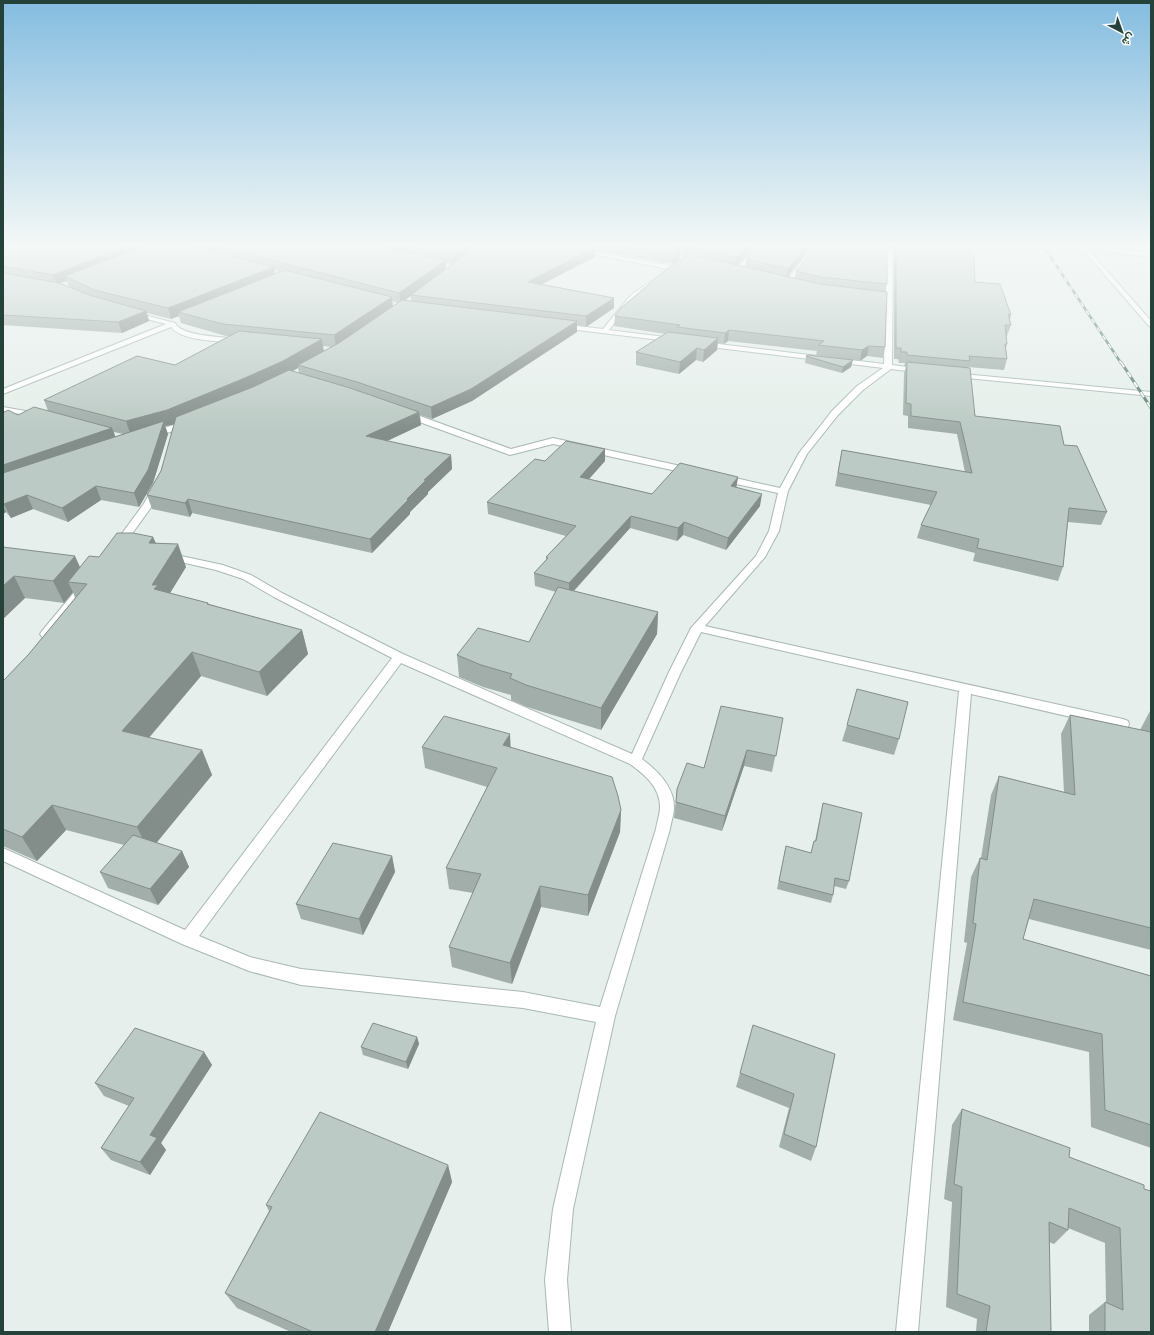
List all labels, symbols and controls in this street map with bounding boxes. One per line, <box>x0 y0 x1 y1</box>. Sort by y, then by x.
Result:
north arrow <box>1102 12 1142 52</box>
text: ش <box>1119 30 1139 50</box>

